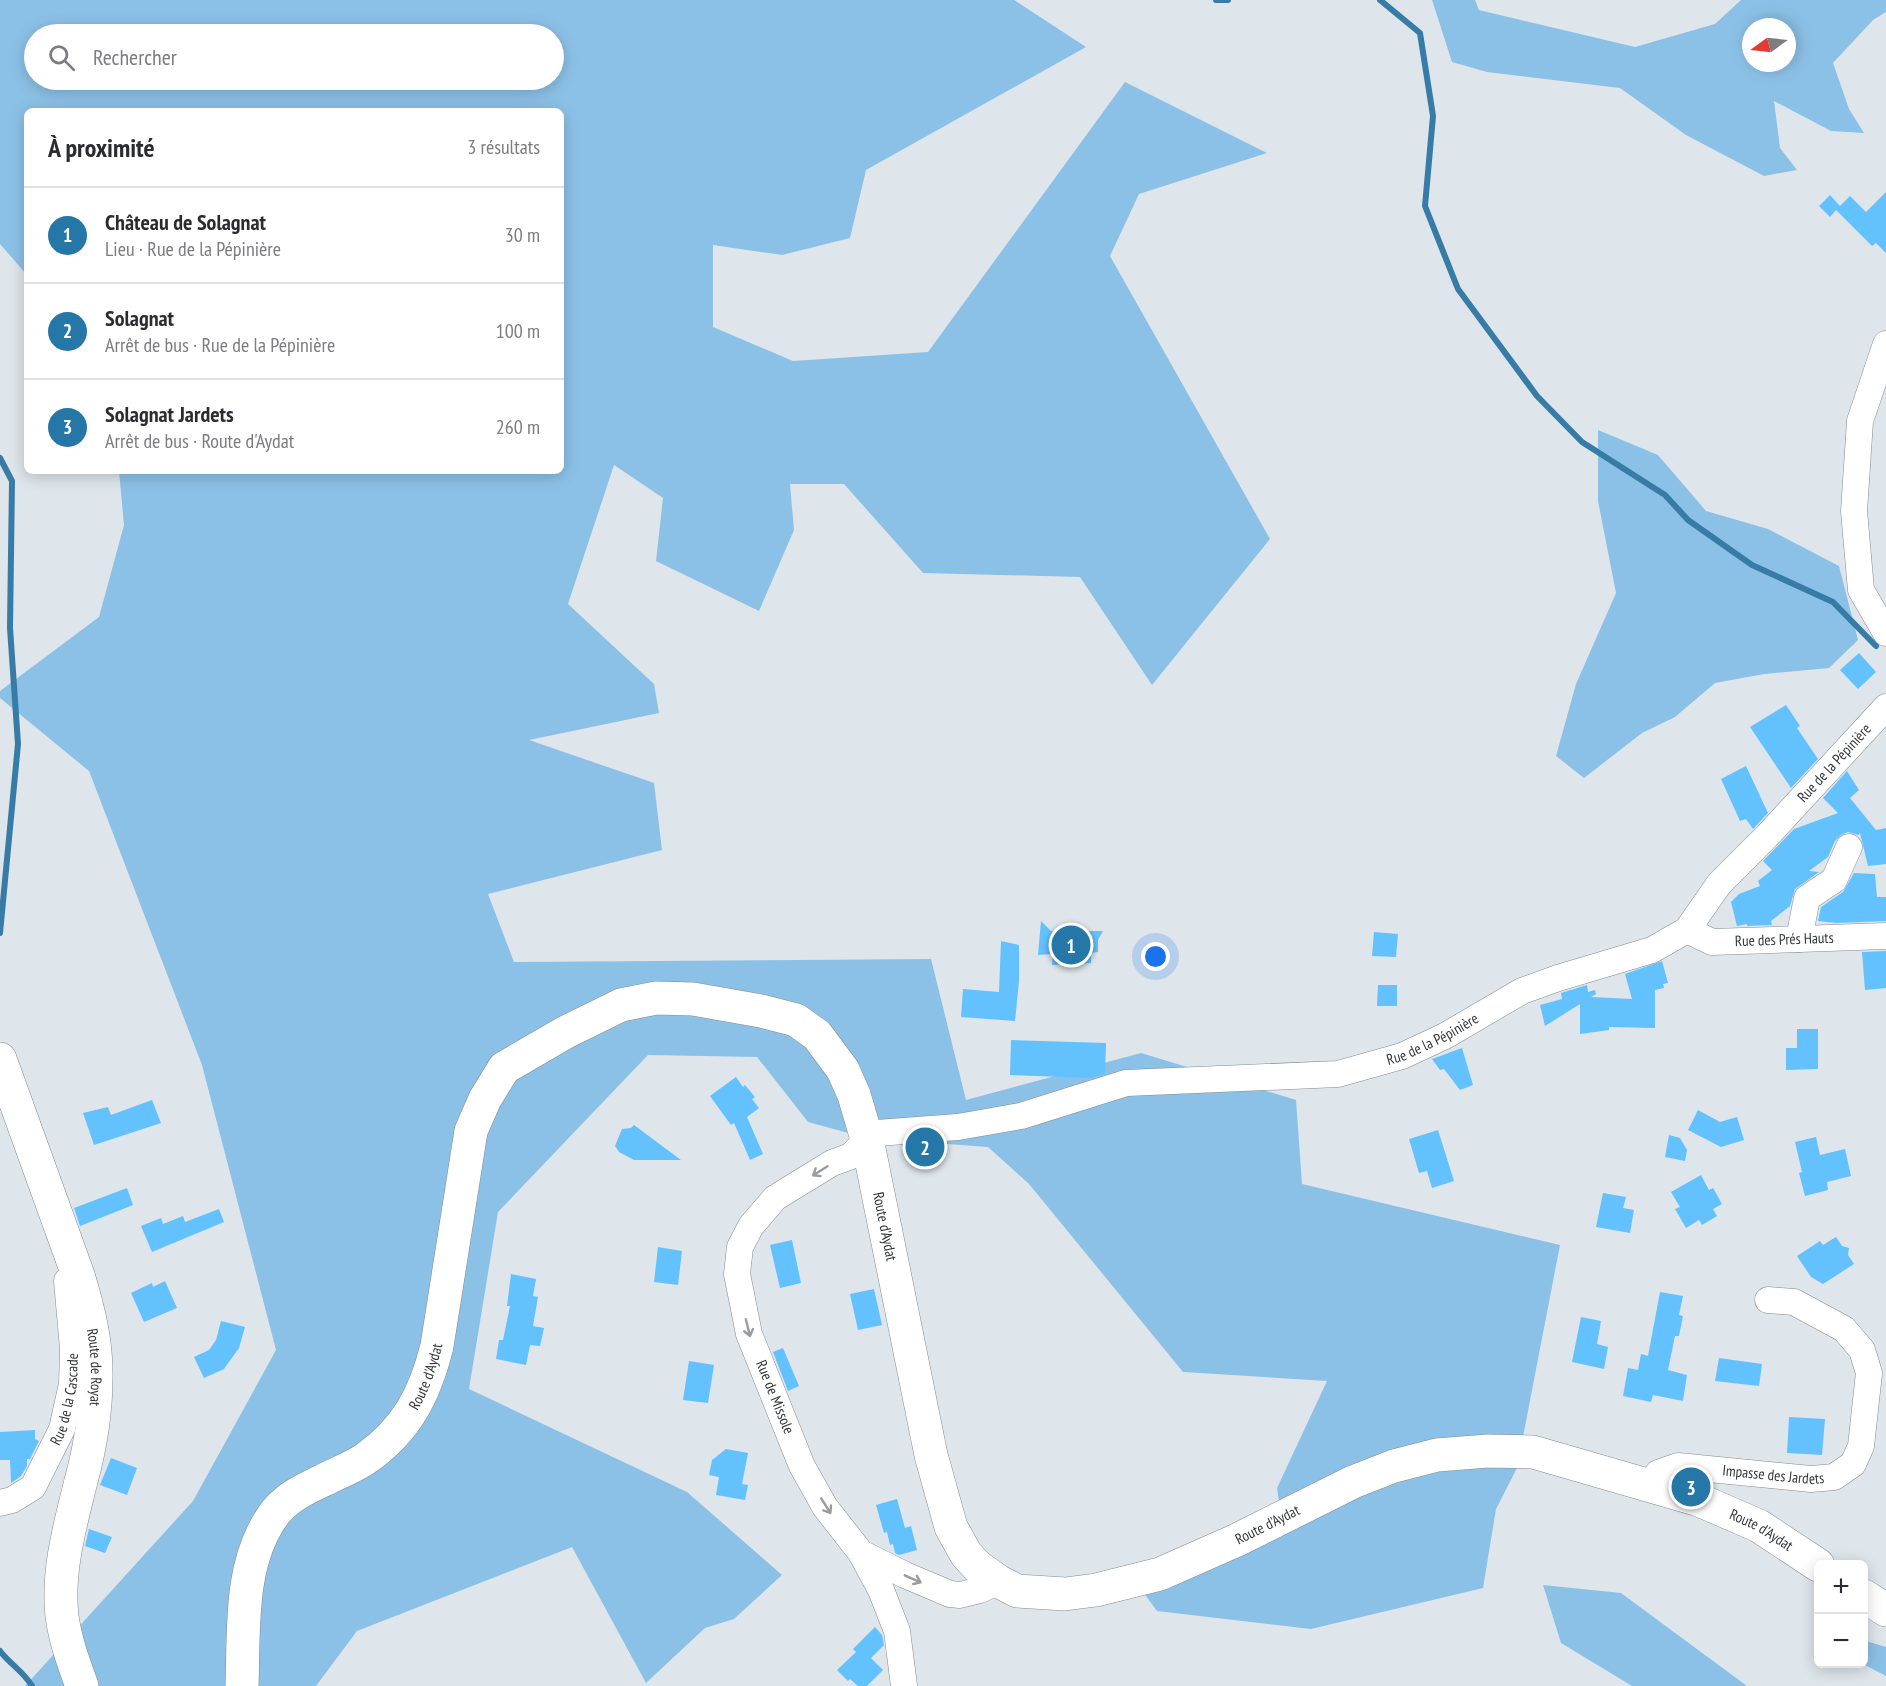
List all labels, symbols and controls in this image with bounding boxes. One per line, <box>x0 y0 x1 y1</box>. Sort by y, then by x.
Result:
north arrow <box>1742 18 1796 72</box>
search box <box>24 24 564 90</box>
icon: search <box>45 41 78 74</box>
text: Rechercher <box>93 43 177 71</box>
text: À proximité <box>48 131 155 164</box>
text: 3 résultats <box>467 134 540 160</box>
text: Château de Solagnat <box>105 208 266 236</box>
text: 1 <box>63 222 72 248</box>
text: 30 m <box>505 222 540 248</box>
text: Lieu · Rue de la Pépinière <box>105 236 281 262</box>
text: Solagnat <box>105 304 174 332</box>
text: 2 <box>63 318 72 344</box>
text: 100 m <box>496 318 540 344</box>
text: Arrêt de bus · Rue de la Pépinière <box>105 332 335 358</box>
text: Solagnat Jardets <box>105 400 234 428</box>
text: 3 <box>63 414 72 440</box>
text: 260 m <box>496 414 540 440</box>
text: Arrêt de bus · Route d'Aydat <box>105 428 294 454</box>
street label: Rue de la Pépinière <box>1793 719 1875 806</box>
pin: 1 <box>1052 922 1090 968</box>
street label: Rue des Prés Hauts <box>1734 928 1834 950</box>
your location <box>1141 942 1170 971</box>
street label: Rue de la Pépinière <box>1384 1009 1482 1069</box>
pin: 2 <box>906 1124 944 1170</box>
one-way arrow <box>812 1165 829 1177</box>
street label: Route d'Aydat <box>869 1190 901 1262</box>
one-way arrow <box>743 1317 754 1337</box>
street label: Route de Royat <box>83 1327 106 1407</box>
street label: Route d'Aydat <box>404 1342 446 1413</box>
street label: Rue de la Cascade <box>46 1353 82 1448</box>
street label: Rue de Missole <box>752 1357 799 1437</box>
street label: Impasse des Jardets <box>1722 1460 1825 1488</box>
pin: 3 <box>1672 1464 1710 1510</box>
one-way arrow <box>820 1497 832 1514</box>
street label: Route d'Aydat <box>1232 1500 1303 1548</box>
street label: Route d'Aydat <box>1727 1504 1797 1555</box>
map controls <box>1814 1560 1868 1668</box>
button: + <box>1814 1560 1868 1614</box>
one-way arrow <box>904 1574 922 1585</box>
button: − <box>1814 1614 1868 1668</box>

